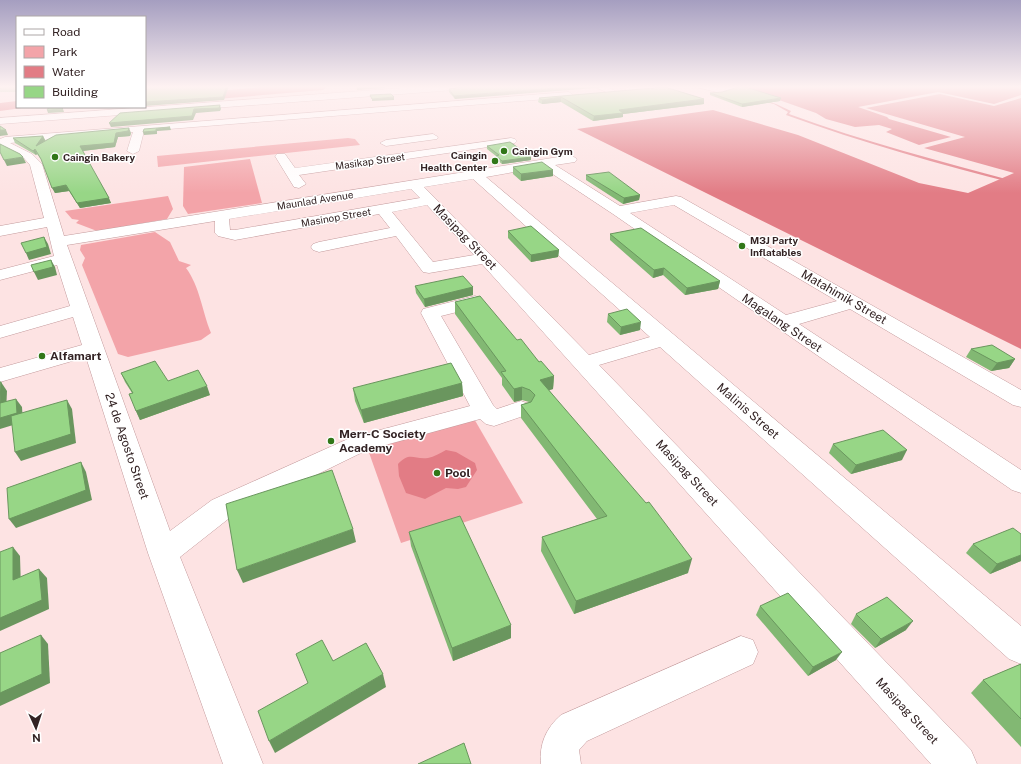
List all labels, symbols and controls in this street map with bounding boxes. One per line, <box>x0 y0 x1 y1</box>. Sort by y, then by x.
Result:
legend <box>16 16 146 108</box>
text: Road <box>52 25 80 39</box>
text: Park <box>52 45 78 59</box>
text: Water <box>52 65 86 79</box>
text: Building <box>52 85 98 99</box>
place label: Caingin Gym <box>512 145 573 157</box>
marker: Caingin Gym <box>499 146 509 156</box>
place label: Caingin Health Center <box>420 149 487 173</box>
street label: Masikap Street <box>334 150 406 172</box>
place label: Caingin Bakery <box>63 151 136 163</box>
marker: Caingin Bakery <box>50 152 60 162</box>
marker: Caingin Health Center <box>490 156 500 166</box>
street label: Maunlad Avenue <box>276 188 354 212</box>
street label: Masipag Street <box>430 201 500 273</box>
street label: Masinop Street <box>300 205 372 229</box>
place label: M3J Party Inflatables <box>750 234 801 258</box>
marker: M3J Party Inflatables <box>737 241 747 251</box>
street label: Matahimik Street <box>799 267 889 327</box>
street label: Magalang Street <box>739 291 825 355</box>
place label: Alfamart <box>50 349 102 363</box>
marker: Alfamart <box>37 351 47 361</box>
street label: Malinis Street <box>714 380 782 442</box>
street label: 24 de Agosto Street <box>102 391 152 501</box>
place label: Merr-C Society Academy <box>339 427 426 455</box>
marker: Merr-C Society Academy <box>326 436 336 446</box>
street label: Masipag Street <box>653 437 721 509</box>
place label: Pool <box>445 466 470 480</box>
marker: Pool <box>432 468 442 478</box>
street label: Masipag Street <box>873 675 941 747</box>
north arrow <box>16 708 56 748</box>
text: N <box>32 732 41 744</box>

